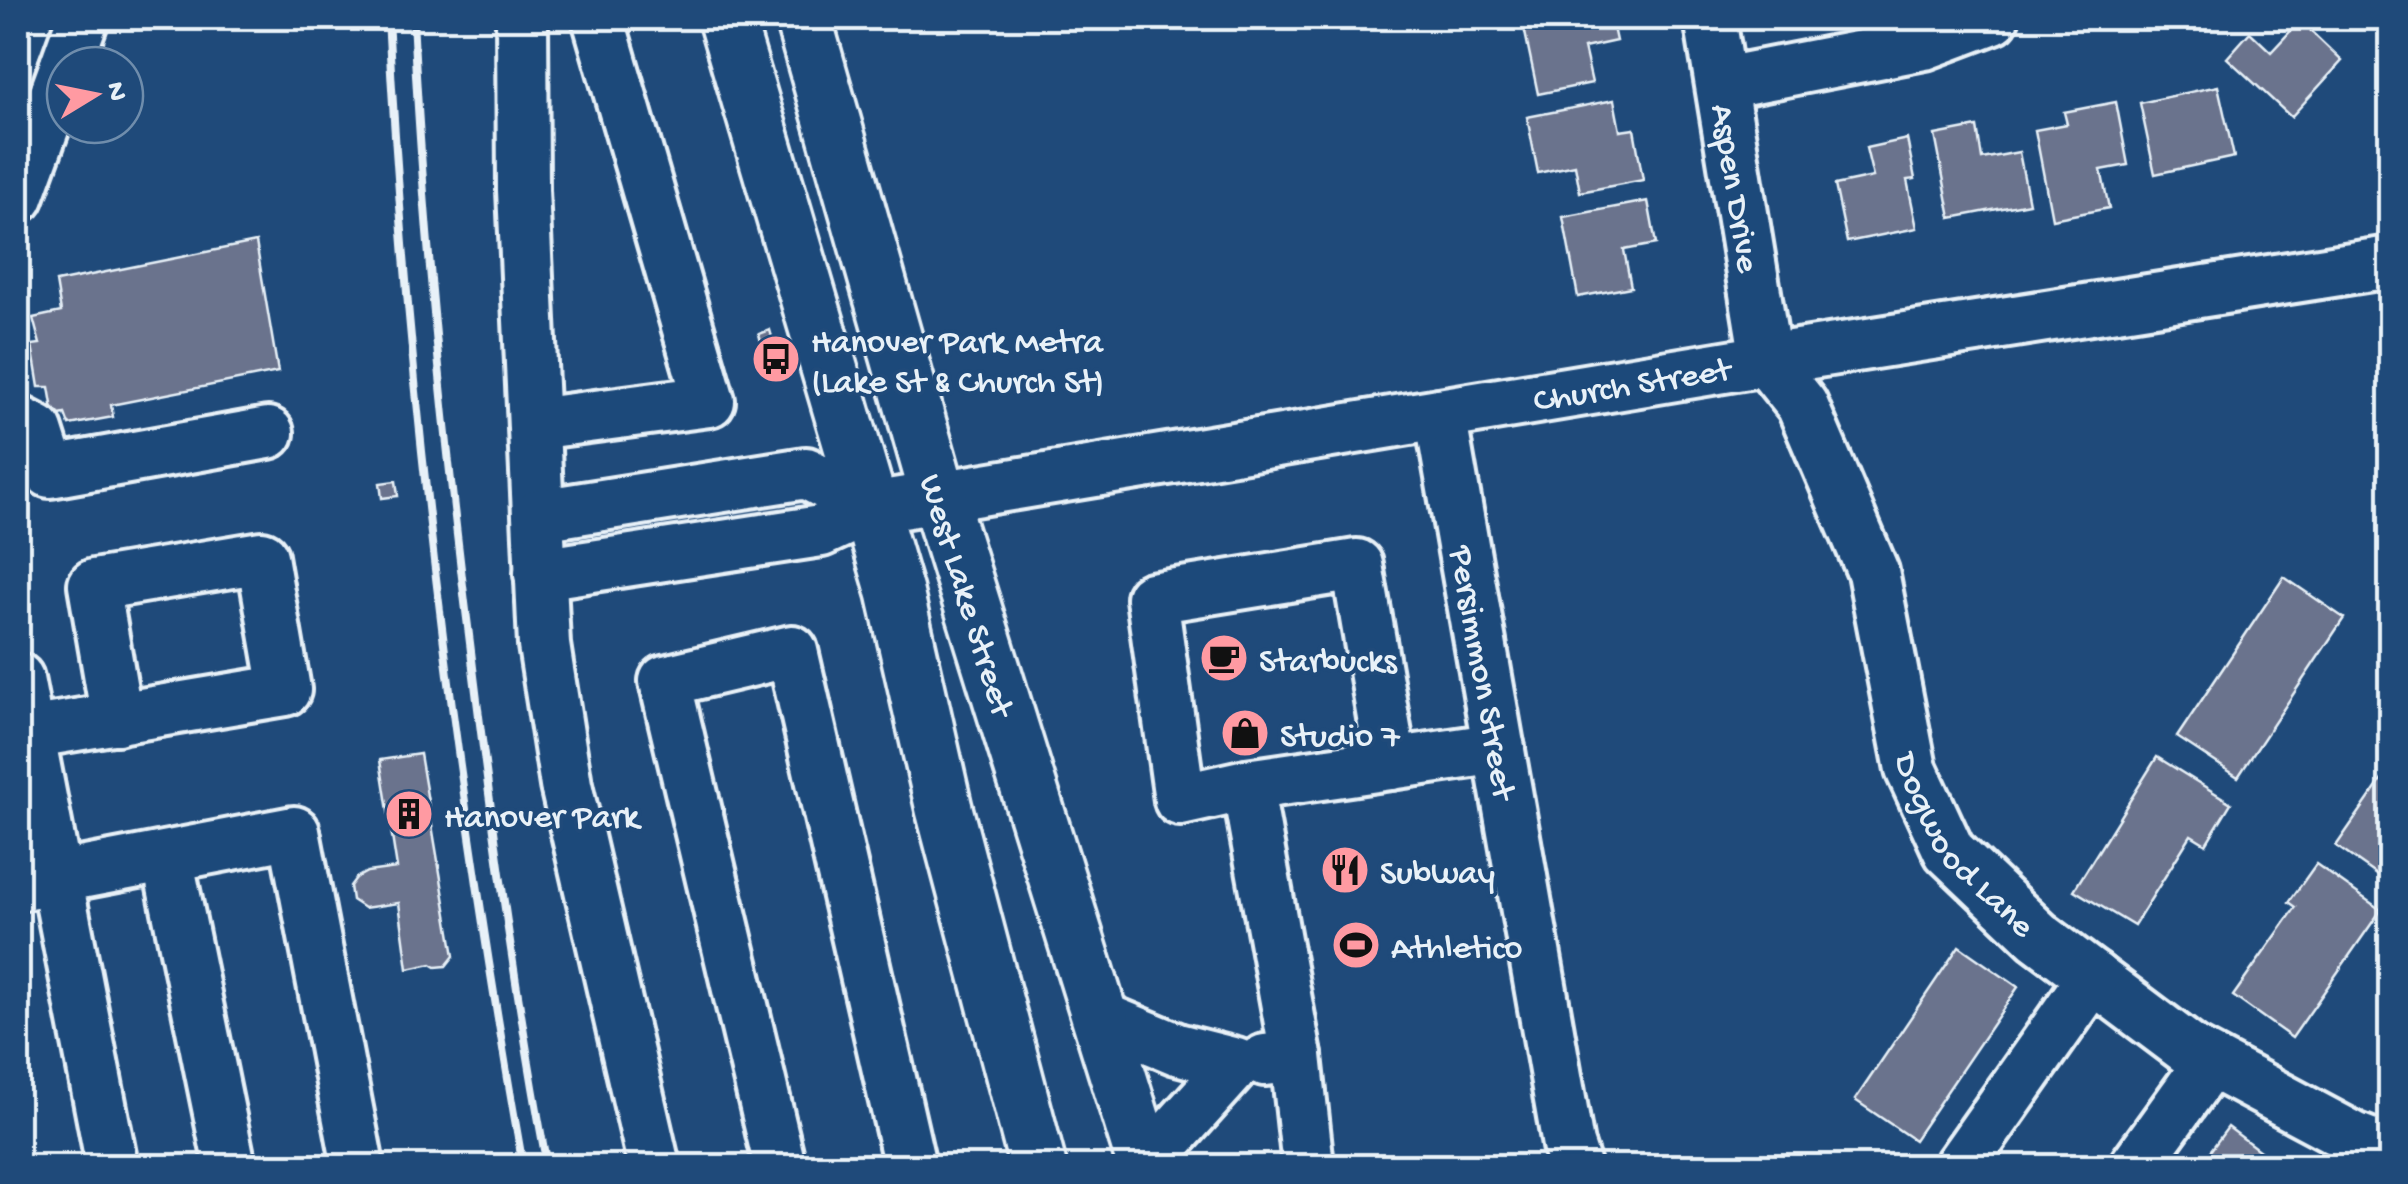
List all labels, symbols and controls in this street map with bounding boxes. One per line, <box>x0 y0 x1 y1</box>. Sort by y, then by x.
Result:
north arrow <box>45 45 145 145</box>
text: N <box>97 80 133 103</box>
street label: Aspen Drive <box>1698 101 1766 277</box>
place label: Hanover Park Metra (Lake St & Church St) <box>811 324 1104 405</box>
bus stop icon: Hanover Park Metra (Lake St & Church St) <box>750 333 802 385</box>
street label: Church Street <box>1531 351 1736 424</box>
street label: West Lake Street <box>907 470 1021 725</box>
street label: Persimmon Street <box>1437 542 1523 806</box>
cafe icon: Starbucks <box>1198 632 1250 684</box>
place label: Starbucks <box>1259 643 1398 684</box>
shop icon: Studio 7 <box>1219 707 1271 759</box>
place label: Studio 7 <box>1280 718 1400 759</box>
street label: Dogwood Lane <box>1882 748 2042 949</box>
building icon: Hanover Park <box>383 788 435 840</box>
place label: Hanover Park <box>444 799 643 840</box>
restaurant icon: Subway <box>1319 844 1371 896</box>
place label: Subway <box>1380 855 1495 896</box>
sports icon: Athletico <box>1330 919 1382 971</box>
place label: Athletico <box>1391 930 1522 971</box>

